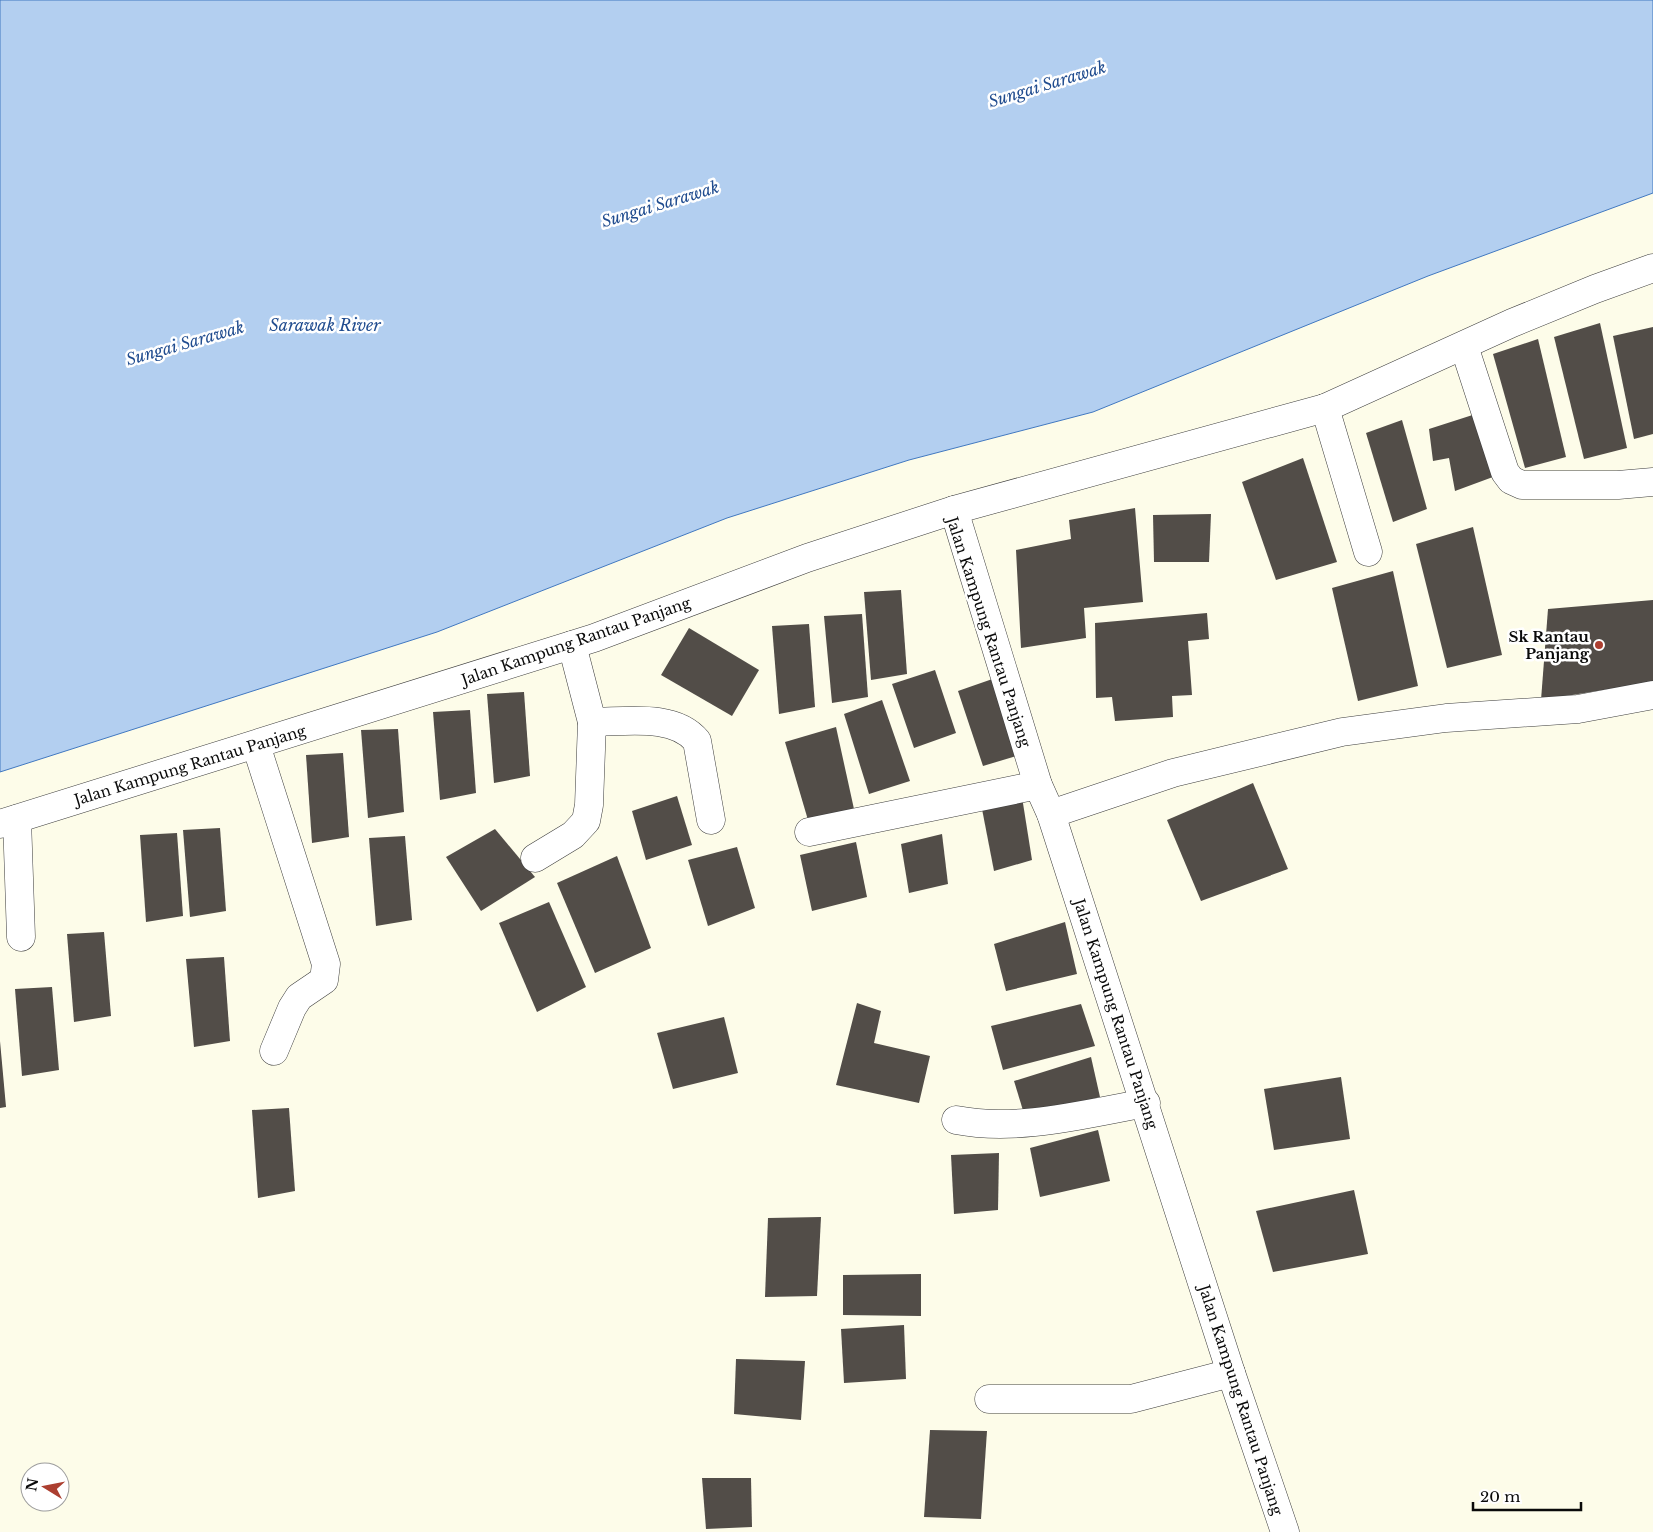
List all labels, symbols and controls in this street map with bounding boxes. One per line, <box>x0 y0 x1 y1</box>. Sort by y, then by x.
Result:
water label: Sungai Sarawak <box>986 57 1108 111</box>
water label: Sungai Sarawak <box>599 177 721 231</box>
water label: Sarawak River <box>269 315 381 335</box>
water label: Sungai Sarawak <box>124 317 246 369</box>
street label: Jalan Kampung Rantau Panjang <box>942 513 1036 751</box>
street label: Jalan Kampung Rantau Panjang <box>457 592 694 690</box>
place label: Sk Rantau Panjang <box>1509 627 1590 663</box>
marker: Sk Rantau Panjang <box>1593 639 1605 651</box>
street label: Jalan Kampung Rantau Panjang <box>70 720 309 810</box>
street label: Jalan Kampung Rantau Panjang <box>1069 895 1163 1133</box>
street label: Jalan Kampung Rantau Panjang <box>1194 1281 1288 1519</box>
north arrow <box>20 1462 70 1512</box>
text: N <box>22 1477 42 1493</box>
scale bar <box>1473 1480 1580 1512</box>
text: 20 m <box>1480 1487 1520 1506</box>

